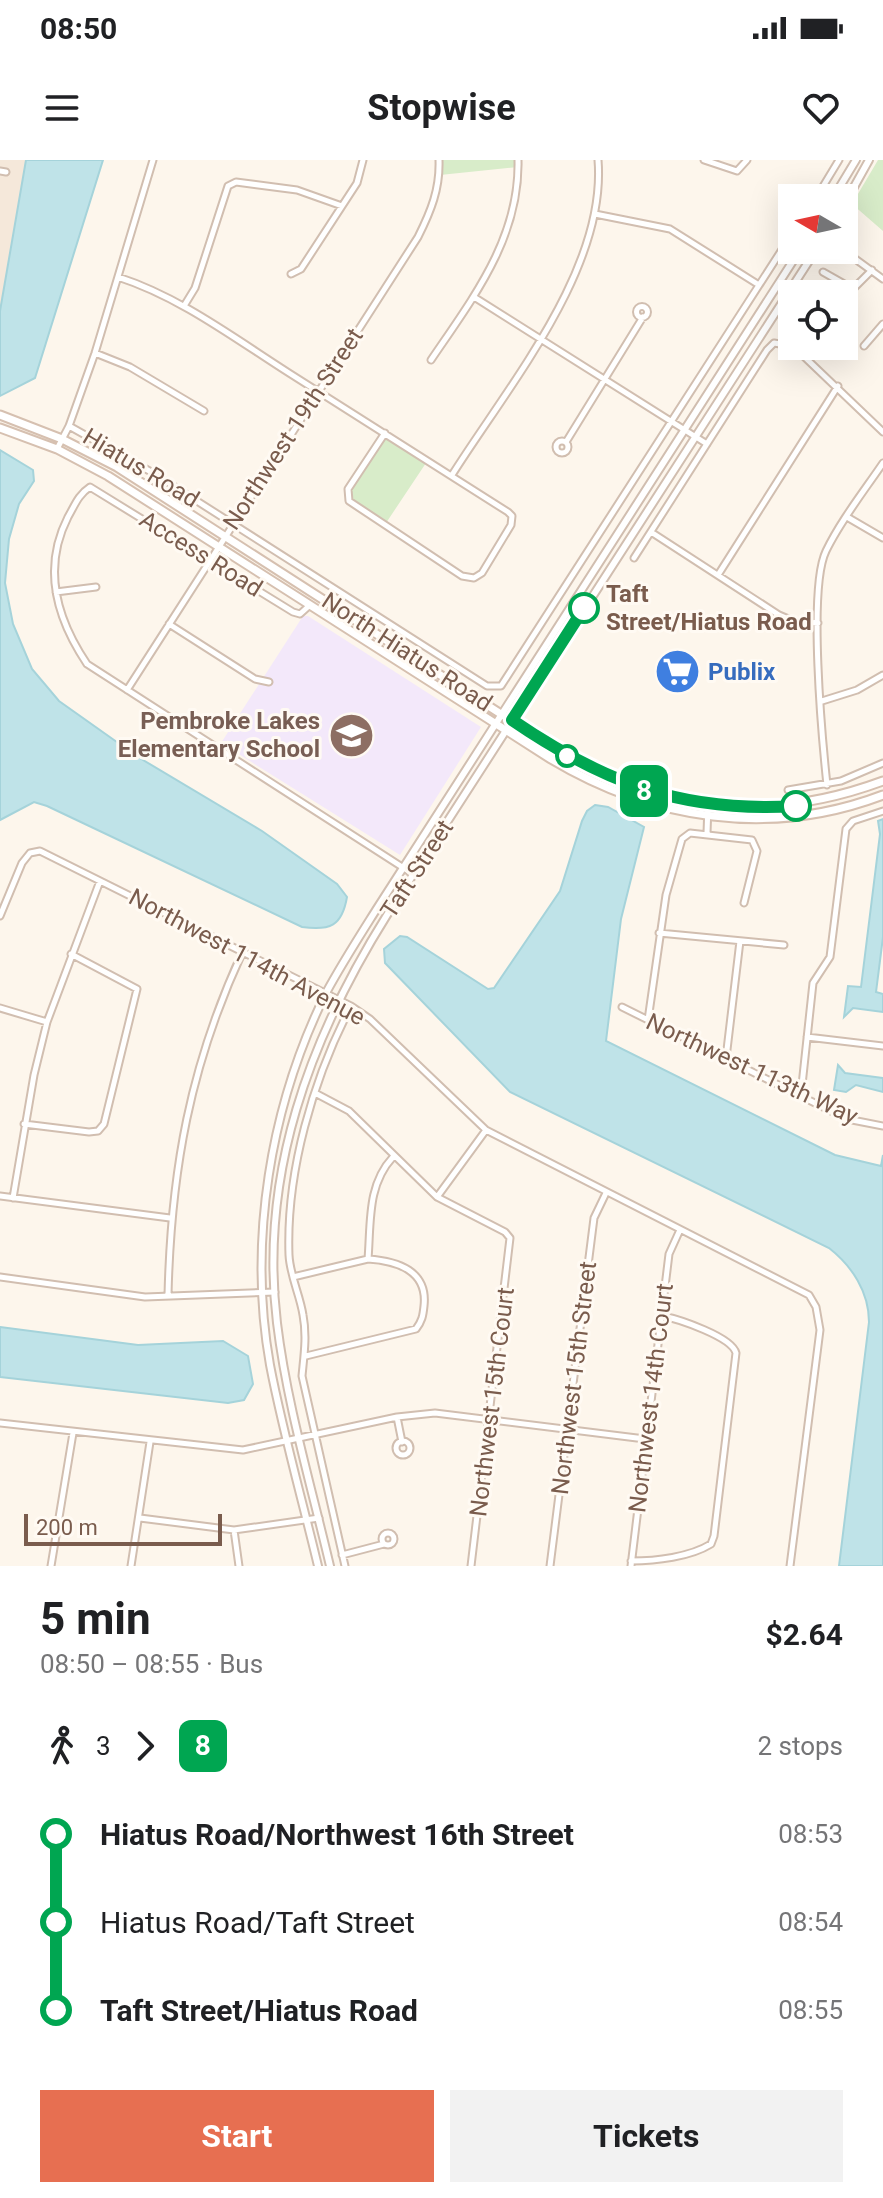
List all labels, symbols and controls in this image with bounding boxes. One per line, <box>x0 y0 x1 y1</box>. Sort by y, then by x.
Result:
text: 08:50 <box>40 11 117 46</box>
icon: menu <box>40 86 84 130</box>
icon: heart <box>799 86 843 130</box>
text: Stopwise <box>367 87 516 129</box>
north arrow <box>778 184 858 264</box>
map controls <box>778 184 858 360</box>
button: locate <box>778 280 858 360</box>
street label: Northwest 19th Street <box>217 323 369 535</box>
street label: Hiatus Road <box>78 422 204 514</box>
street label: Access Road <box>135 505 267 603</box>
place label: Taft Street/Hiatus Road <box>606 580 812 636</box>
street label: North Hiatus Road <box>317 587 497 717</box>
marker: Taft Street/Hiatus Road <box>569 593 599 623</box>
supermarket icon: Publix <box>653 648 701 696</box>
place label: Publix <box>708 658 776 686</box>
place label: Pembroke Lakes Elementary School <box>118 707 320 763</box>
school or university icon: Pembroke Lakes Elementary School <box>327 711 375 759</box>
unlabelled marker <box>556 745 578 767</box>
line badge: 8 <box>618 765 670 817</box>
text: 8 <box>636 774 652 807</box>
unlabelled marker <box>781 791 811 821</box>
street label: Taft Street <box>375 814 459 923</box>
street label: Northwest 114th Avenue <box>124 883 370 1031</box>
street label: Northwest 113th Way <box>642 1008 863 1131</box>
street label: Northwest 15th Street <box>546 1260 602 1496</box>
street label: Northwest 14th Court <box>623 1282 679 1514</box>
street label: Northwest 15th Court <box>464 1286 520 1518</box>
scale bar <box>24 1510 222 1546</box>
text: 200 m <box>36 1515 98 1540</box>
text: 5 min <box>40 1593 151 1645</box>
text: $2.64 <box>765 1617 843 1652</box>
text: 08:50 – 08:55 · Bus <box>40 1649 263 1679</box>
icon: walk <box>40 1724 84 1768</box>
icon: forward <box>123 1724 167 1768</box>
text: 8 <box>195 1729 211 1762</box>
text: 3 <box>96 1731 111 1761</box>
text: 2 stops <box>757 1731 843 1761</box>
text: Hiatus Road/Northwest 16th Street <box>100 1817 574 1852</box>
text: 08:53 <box>778 1819 843 1849</box>
text: Hiatus Road/Taft Street <box>100 1905 415 1940</box>
text: 08:54 <box>778 1907 843 1937</box>
text: Taft Street/Hiatus Road <box>100 1993 418 2028</box>
text: 08:55 <box>778 1995 843 2025</box>
button: Start <box>40 2090 434 2182</box>
button: Tickets <box>450 2090 843 2182</box>

